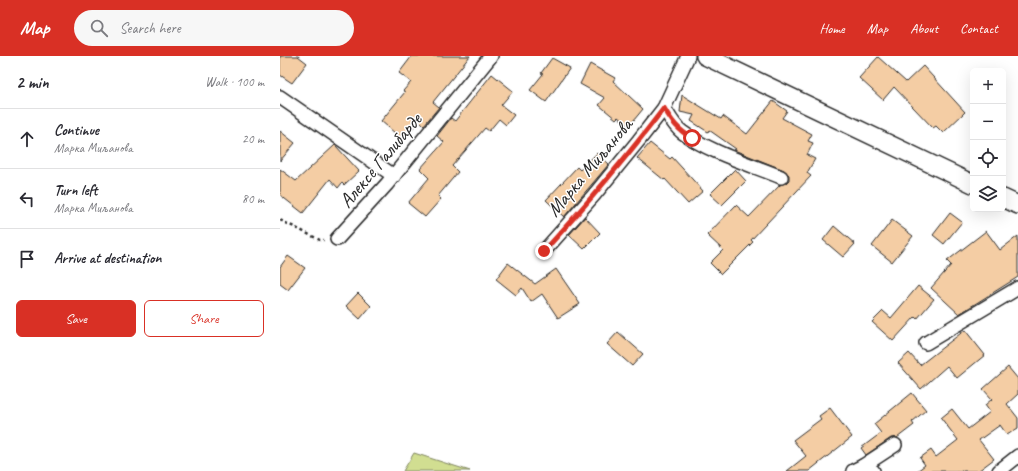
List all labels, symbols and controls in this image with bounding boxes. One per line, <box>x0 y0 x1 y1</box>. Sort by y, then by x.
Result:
search box <box>74 10 354 46</box>
text: Map <box>20 16 50 40</box>
icon: search <box>88 17 110 39</box>
text: Search here <box>120 19 181 38</box>
text: Home <box>819 20 845 37</box>
text: Map <box>867 20 888 37</box>
text: About <box>910 20 938 37</box>
text: Contact <box>960 20 998 37</box>
map controls <box>970 68 1006 212</box>
button: + <box>970 68 1006 104</box>
text: 2 min <box>16 72 49 93</box>
text: Walk · 100 m <box>205 74 264 90</box>
button: − <box>970 104 1006 140</box>
street label: Алексе Галибарде <box>333 107 428 213</box>
street label: Марка Миљанова <box>541 112 639 222</box>
text: Continue <box>54 121 99 140</box>
icon: ahead <box>16 128 38 150</box>
route start <box>683 129 701 147</box>
text: 20 m <box>242 131 264 147</box>
text: Марка Миљанова <box>54 140 133 156</box>
button: locate <box>970 140 1006 176</box>
button: layers <box>970 176 1006 212</box>
text: Turn left <box>54 181 97 200</box>
icon: left <box>16 188 38 210</box>
text: 80 m <box>242 191 264 207</box>
text: Марка Миљанова <box>54 200 133 216</box>
route end <box>535 242 553 260</box>
icon: arrive <box>16 248 38 270</box>
text: Arrive at destination <box>54 249 161 268</box>
button: Save <box>16 300 136 337</box>
button: Share <box>144 300 264 337</box>

